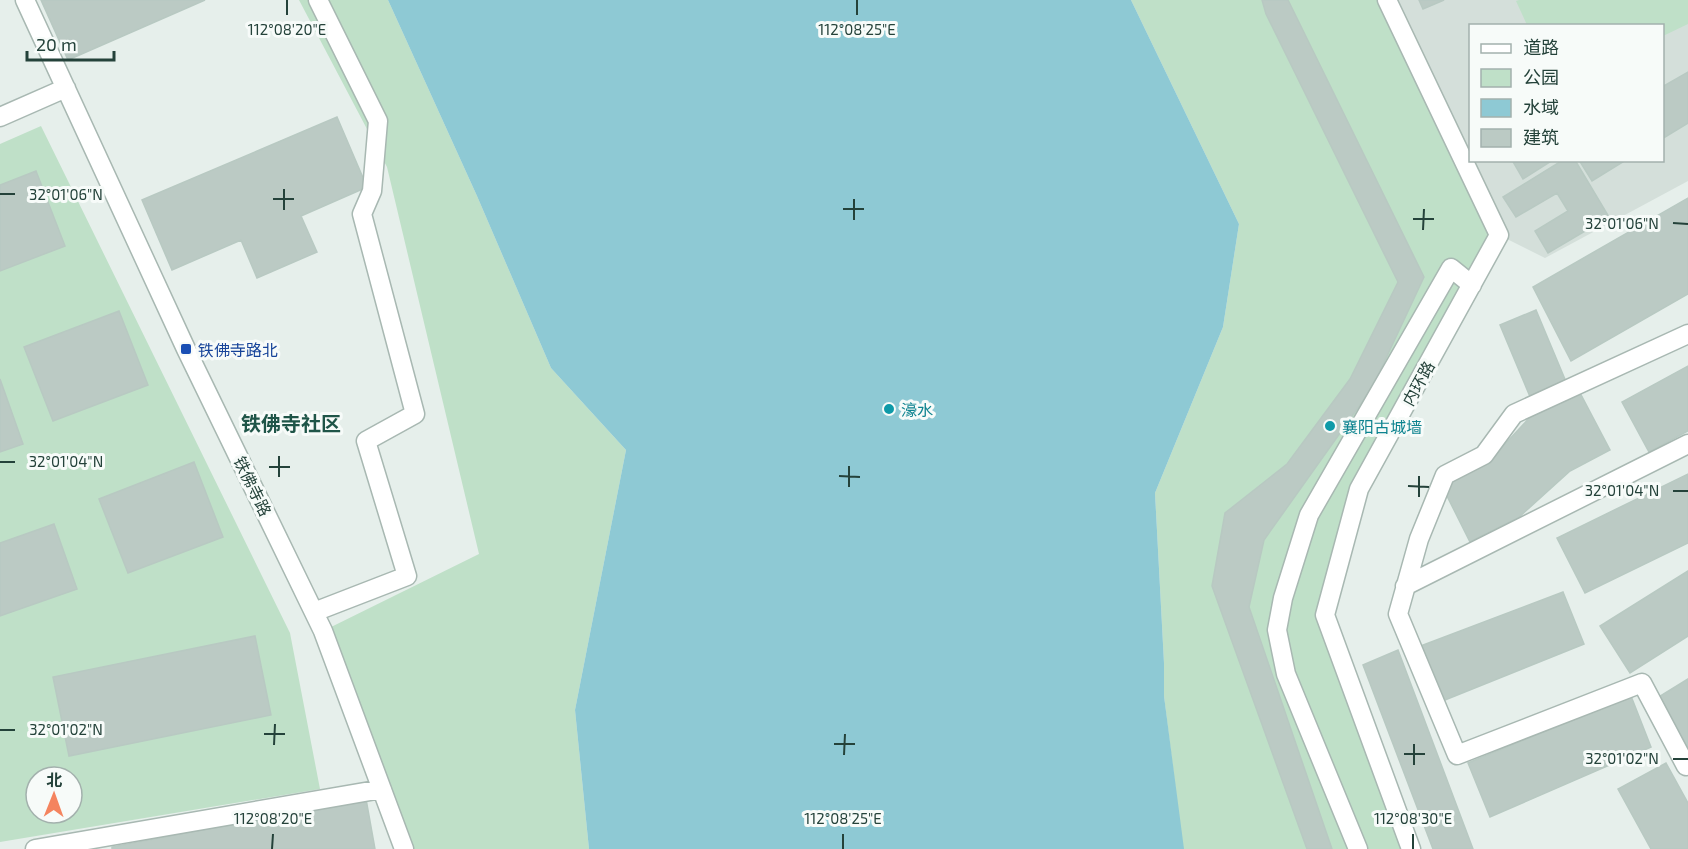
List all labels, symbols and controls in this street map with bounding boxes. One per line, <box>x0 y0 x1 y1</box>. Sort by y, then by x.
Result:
text: 112°08'20"E <box>248 20 326 38</box>
text: 112°08'25"E <box>818 20 896 38</box>
scale bar <box>27 24 114 62</box>
legend <box>1469 24 1664 162</box>
text: 20 m <box>36 33 77 55</box>
text: 道路 <box>1523 36 1559 58</box>
text: 公园 <box>1523 66 1559 88</box>
text: 水域 <box>1523 96 1559 118</box>
text: 建筑 <box>1523 126 1559 148</box>
text: 32°01'06"N <box>29 185 103 203</box>
text: 32°01'06"N <box>1585 214 1659 232</box>
place label: 铁佛寺路北 <box>198 340 278 359</box>
marker: 铁佛寺路北 <box>179 342 193 356</box>
street label: 内环路 <box>1398 357 1438 409</box>
place label: 濠水 <box>901 400 933 419</box>
marker: 濠水 <box>882 402 896 416</box>
district label: 铁佛寺社区 <box>241 411 341 435</box>
place label: 襄阳古城墙 <box>1342 417 1422 436</box>
marker: 襄阳古城墙 <box>1323 419 1337 433</box>
text: 32°01'04"N <box>29 452 103 470</box>
street label: 铁佛寺路 <box>230 453 276 519</box>
text: 32°01'04"N <box>1585 481 1659 499</box>
text: 32°01'02"N <box>29 720 103 738</box>
text: 32°01'02"N <box>1585 749 1659 767</box>
north arrow <box>24 765 84 825</box>
text: 北 <box>46 770 62 789</box>
text: 112°08'20"E <box>234 809 312 827</box>
text: 112°08'25"E <box>804 809 882 827</box>
text: 112°08'30"E <box>1374 809 1452 827</box>

